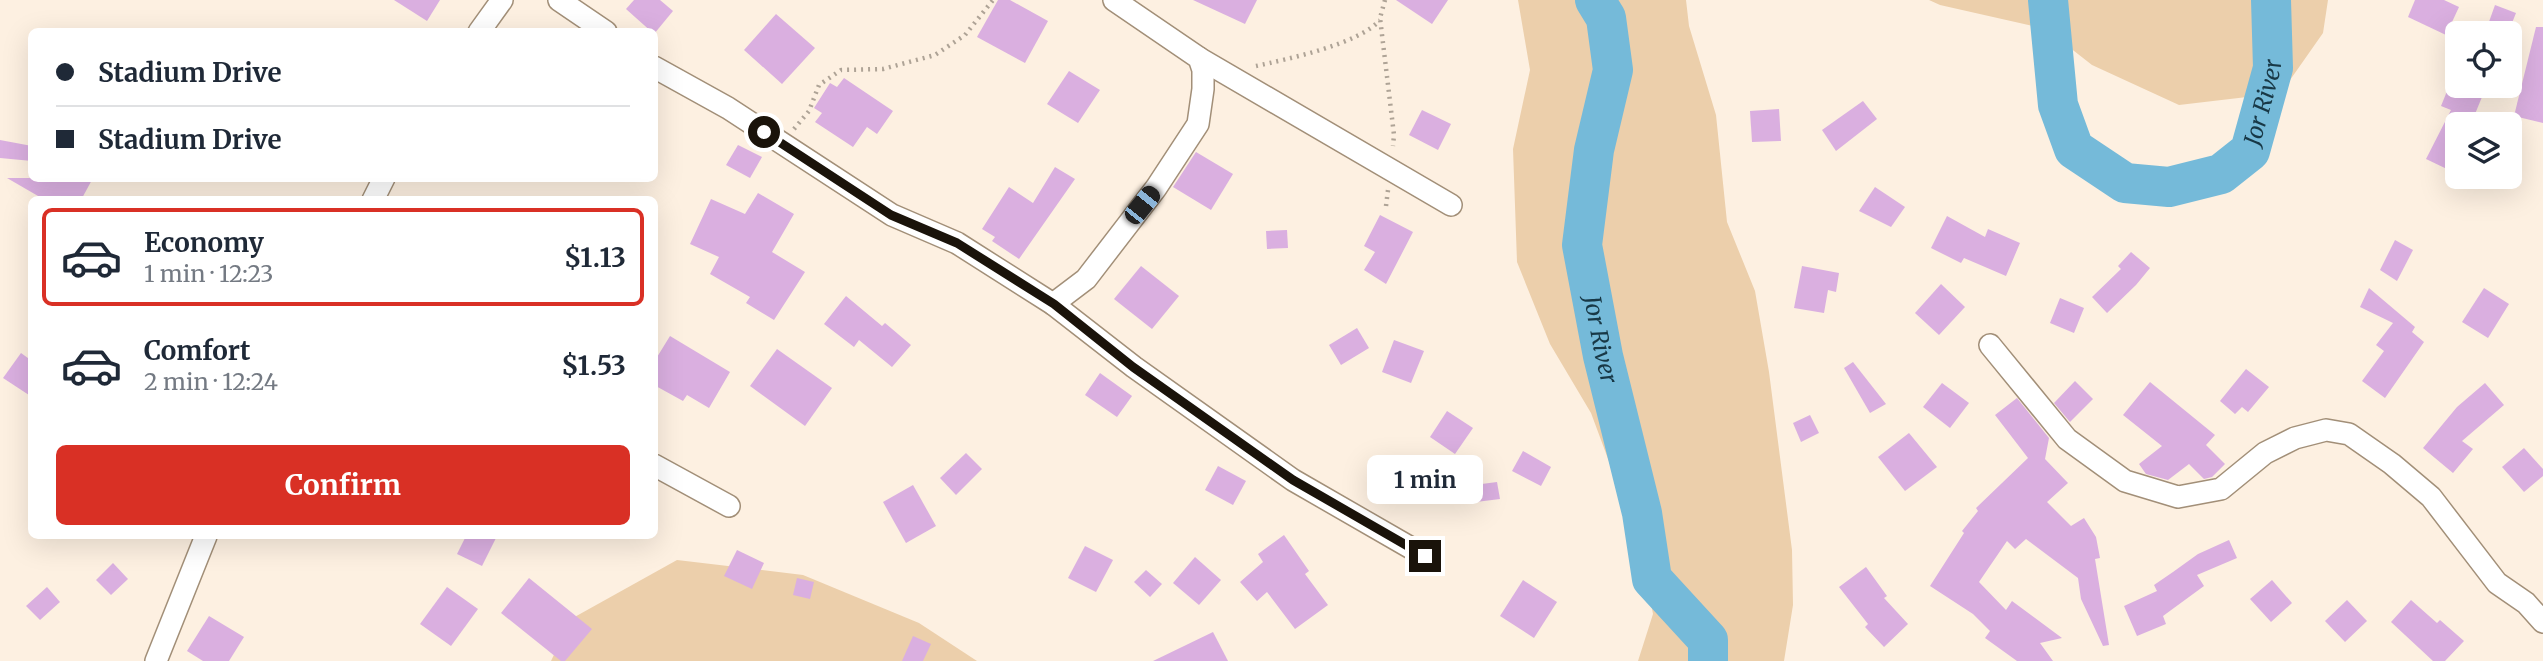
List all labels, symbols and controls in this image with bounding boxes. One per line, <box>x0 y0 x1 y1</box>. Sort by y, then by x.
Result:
map controls <box>2445 21 2522 189</box>
button: locate <box>2445 21 2522 98</box>
text: Stadium Drive <box>98 56 282 89</box>
water label: Jor River <box>2236 58 2287 152</box>
button: layers <box>2445 112 2522 189</box>
route start <box>748 116 780 148</box>
text: Stadium Drive <box>98 123 282 156</box>
car <box>1121 182 1164 228</box>
icon: car <box>60 226 123 289</box>
text: Economy <box>144 226 264 259</box>
text: $1.13 <box>564 241 626 274</box>
text: 1 min · 12:23 <box>144 259 273 288</box>
water label: Jor River <box>1577 291 1624 387</box>
icon: car <box>60 334 123 397</box>
text: Comfort <box>144 334 250 367</box>
text: $1.53 <box>561 349 626 382</box>
text: 2 min · 12:24 <box>144 367 278 396</box>
button: Confirm <box>56 445 630 525</box>
callout: 1 min <box>1367 454 1483 504</box>
text: 1 min <box>1394 465 1456 494</box>
route end <box>1409 540 1441 572</box>

